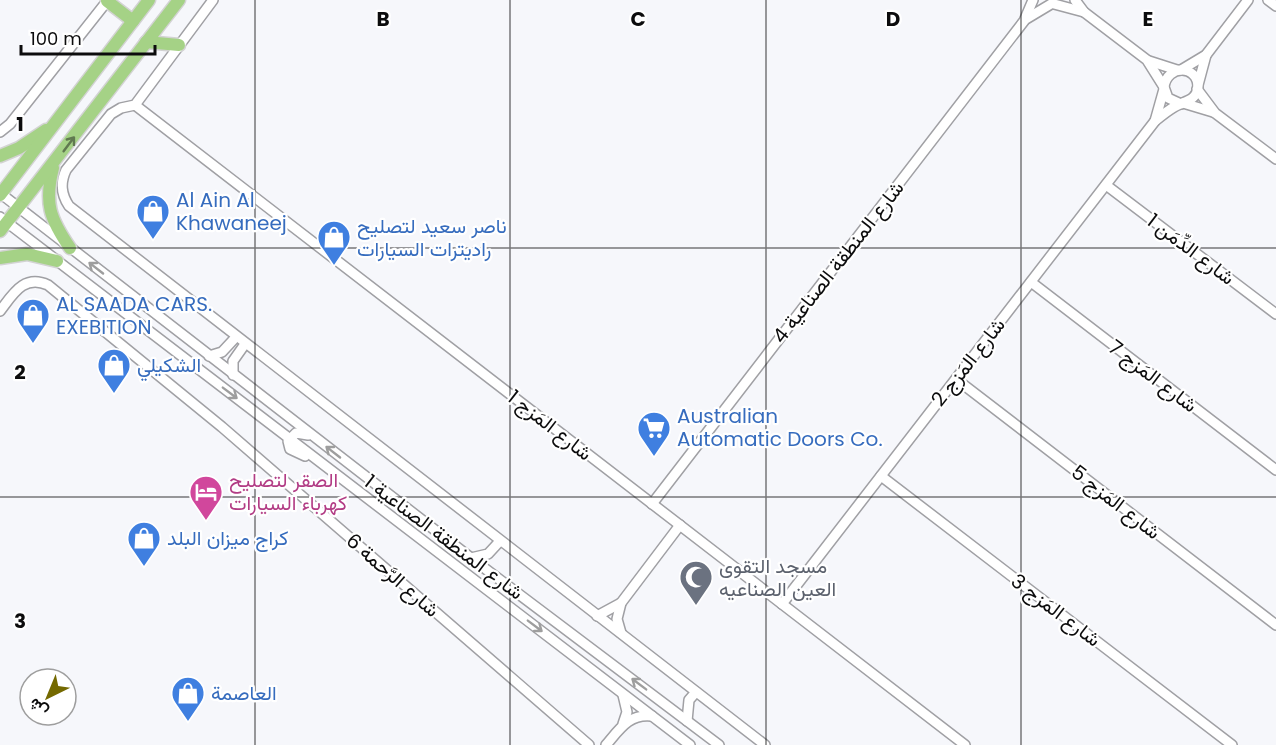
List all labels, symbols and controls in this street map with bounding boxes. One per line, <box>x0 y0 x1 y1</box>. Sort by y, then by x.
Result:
text: B <box>376 5 390 33</box>
text: C <box>630 5 646 33</box>
text: D <box>886 5 900 33</box>
text: E <box>1143 5 1153 33</box>
scale bar <box>21 18 154 56</box>
text: 100 m <box>30 26 82 51</box>
text: 1 <box>16 110 24 138</box>
one-way arrow <box>63 136 75 152</box>
street label: شارع المنطقة الصناعية 4 <box>766 175 910 349</box>
place label: Al Ain Al Khawaneej <box>176 186 287 237</box>
shop icon: Al Ain Al Khawaneej <box>135 193 171 240</box>
street label: شارع الدِّمَن 1 <box>1141 207 1241 291</box>
place label: ناصر سعيد لتصليح راديترات السيارات <box>357 212 507 263</box>
shop icon: ناصر سعيد لتصليح راديترات السيارات <box>316 219 352 266</box>
one-way arrow <box>88 262 104 275</box>
place label: AL SAADA CARS. EXEBITION <box>56 290 212 341</box>
shop icon: AL SAADA CARS. EXEBITION <box>15 297 51 344</box>
street label: شارع المَزج 2 <box>925 312 1011 412</box>
street label: شارع المَزج 7 <box>1103 333 1203 419</box>
shop icon: الشكيلي <box>96 347 132 394</box>
place label: الشكيلي <box>137 351 201 382</box>
text: 2 <box>14 358 26 386</box>
street label: شارع المَزج 1 <box>502 383 598 467</box>
one-way arrow <box>221 387 237 400</box>
place label: Australian Automatic Doors Co. <box>677 402 883 453</box>
supermarket icon: Australian Automatic Doors Co. <box>636 410 672 457</box>
one-way arrow <box>325 445 341 458</box>
street label: شارع المَزج 5 <box>1065 458 1167 546</box>
place label: الصقر لتصليح كهرباء السيارات <box>229 466 347 517</box>
street label: شارع المنطقة الصناعية 1 <box>359 468 529 606</box>
hotel icon: الصقر لتصليح كهرباء السيارات <box>188 474 224 521</box>
shop icon: كراج ميزان البلد <box>126 520 162 567</box>
place label: كراج ميزان البلد <box>167 524 289 552</box>
street label: شارع الرَّحمة 6 <box>340 527 446 623</box>
place label: مسجد التقوى العين الصناعيه <box>719 552 836 603</box>
mosque icon: مسجد التقوى العين الصناعيه <box>678 559 714 606</box>
street label: شارع المَزج 3 <box>1005 567 1107 653</box>
text: 3 <box>14 607 26 635</box>
one-way arrow <box>527 620 543 633</box>
north arrow <box>18 667 78 727</box>
shop icon: العاصمة <box>170 675 206 722</box>
one-way arrow <box>631 678 647 690</box>
place label: العاصمة <box>211 679 277 707</box>
text: ش <box>23 693 53 723</box>

